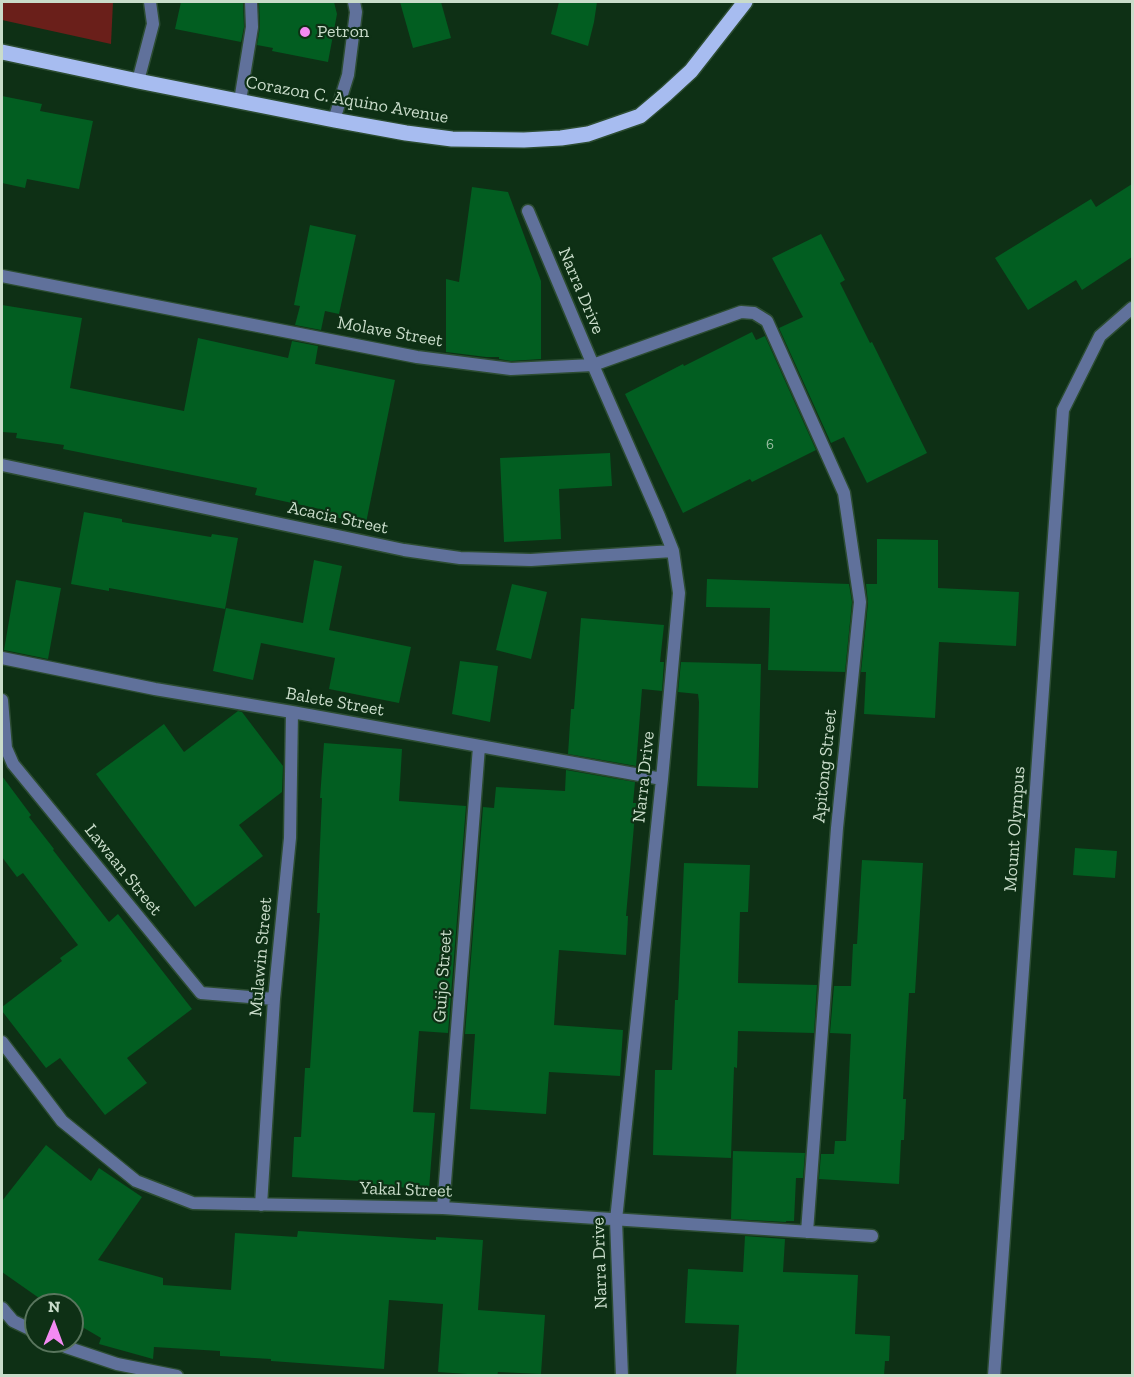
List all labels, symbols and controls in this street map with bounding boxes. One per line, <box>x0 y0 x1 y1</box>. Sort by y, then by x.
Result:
place label: Petron <box>317 21 369 43</box>
marker: Petron <box>298 25 312 39</box>
street label: Corazon C. Aquino Avenue <box>244 72 450 128</box>
street label: Narra Drive <box>553 245 609 337</box>
street label: Molave Street <box>336 312 444 352</box>
house number: 6 <box>766 436 774 454</box>
street label: Acacia Street <box>286 497 390 539</box>
street label: Balete Street <box>284 683 386 721</box>
street label: Apitong Street <box>808 708 842 824</box>
street label: Narra Drive <box>628 730 660 824</box>
street label: Mount Olympus <box>1000 765 1030 893</box>
street label: Lawaan Street <box>80 820 166 920</box>
street label: Mulawin Street <box>245 897 277 1017</box>
street label: Guijo Street <box>429 929 457 1023</box>
street label: Yakal Street <box>359 1178 453 1202</box>
street label: Narra Drive <box>588 1217 612 1309</box>
north arrow <box>24 1293 84 1353</box>
text: N <box>48 1297 61 1316</box>

